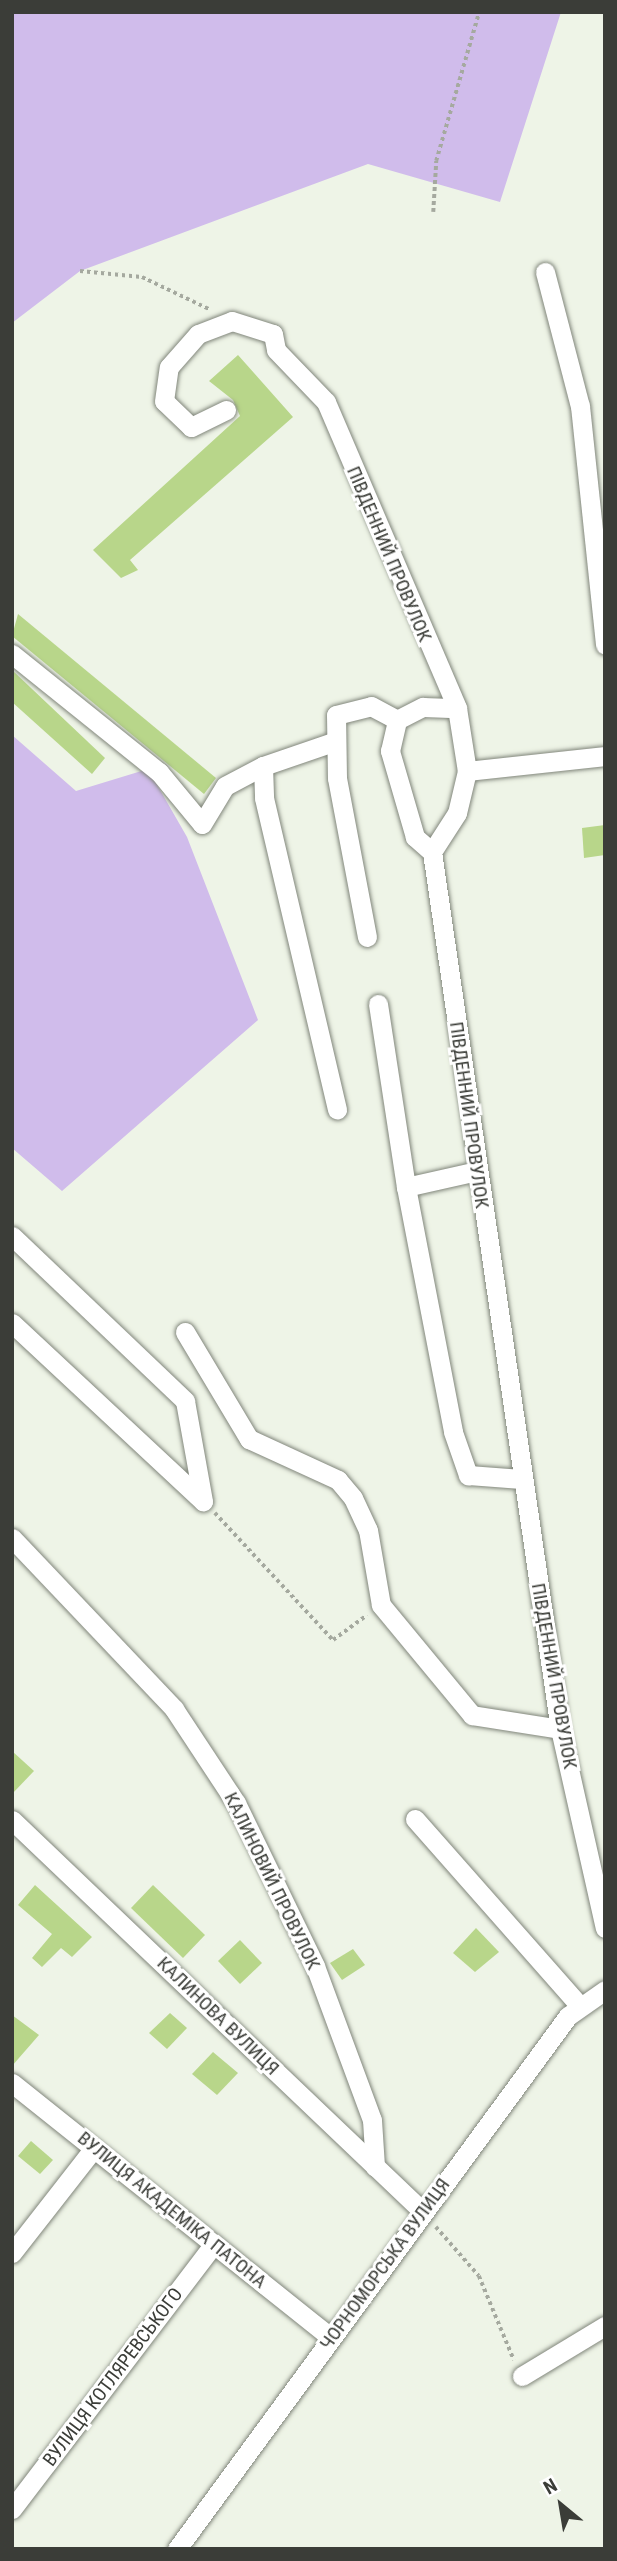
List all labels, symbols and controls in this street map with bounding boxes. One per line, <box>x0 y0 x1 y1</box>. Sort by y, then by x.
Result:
street label: ПІВДЕННИЙ ПРОВУЛОК <box>342 463 436 645</box>
street label: ПІВДЕННИЙ ПРОВУЛОК <box>445 1020 493 1210</box>
street label: ПІВДЕННИЙ ПРОВУЛОК <box>526 1581 582 1771</box>
street label: КАЛИНОВИЙ ПРОВУЛОК <box>219 1789 325 1973</box>
street label: КАЛИНОВА ВУЛИЦЯ <box>152 1952 284 2080</box>
street label: ВУЛИЦЯ АКАДЕМІКА ПАТОНА <box>73 2127 271 2293</box>
street label: ЧОРНОМОРСЬКА ВУЛИЦЯ <box>315 2174 455 2354</box>
street label: ВУЛИЦЯ КОТЛЯРЕВСЬКОГО <box>38 2283 188 2471</box>
north arrow <box>526 2470 596 2540</box>
text: N <box>539 2474 561 2499</box>

